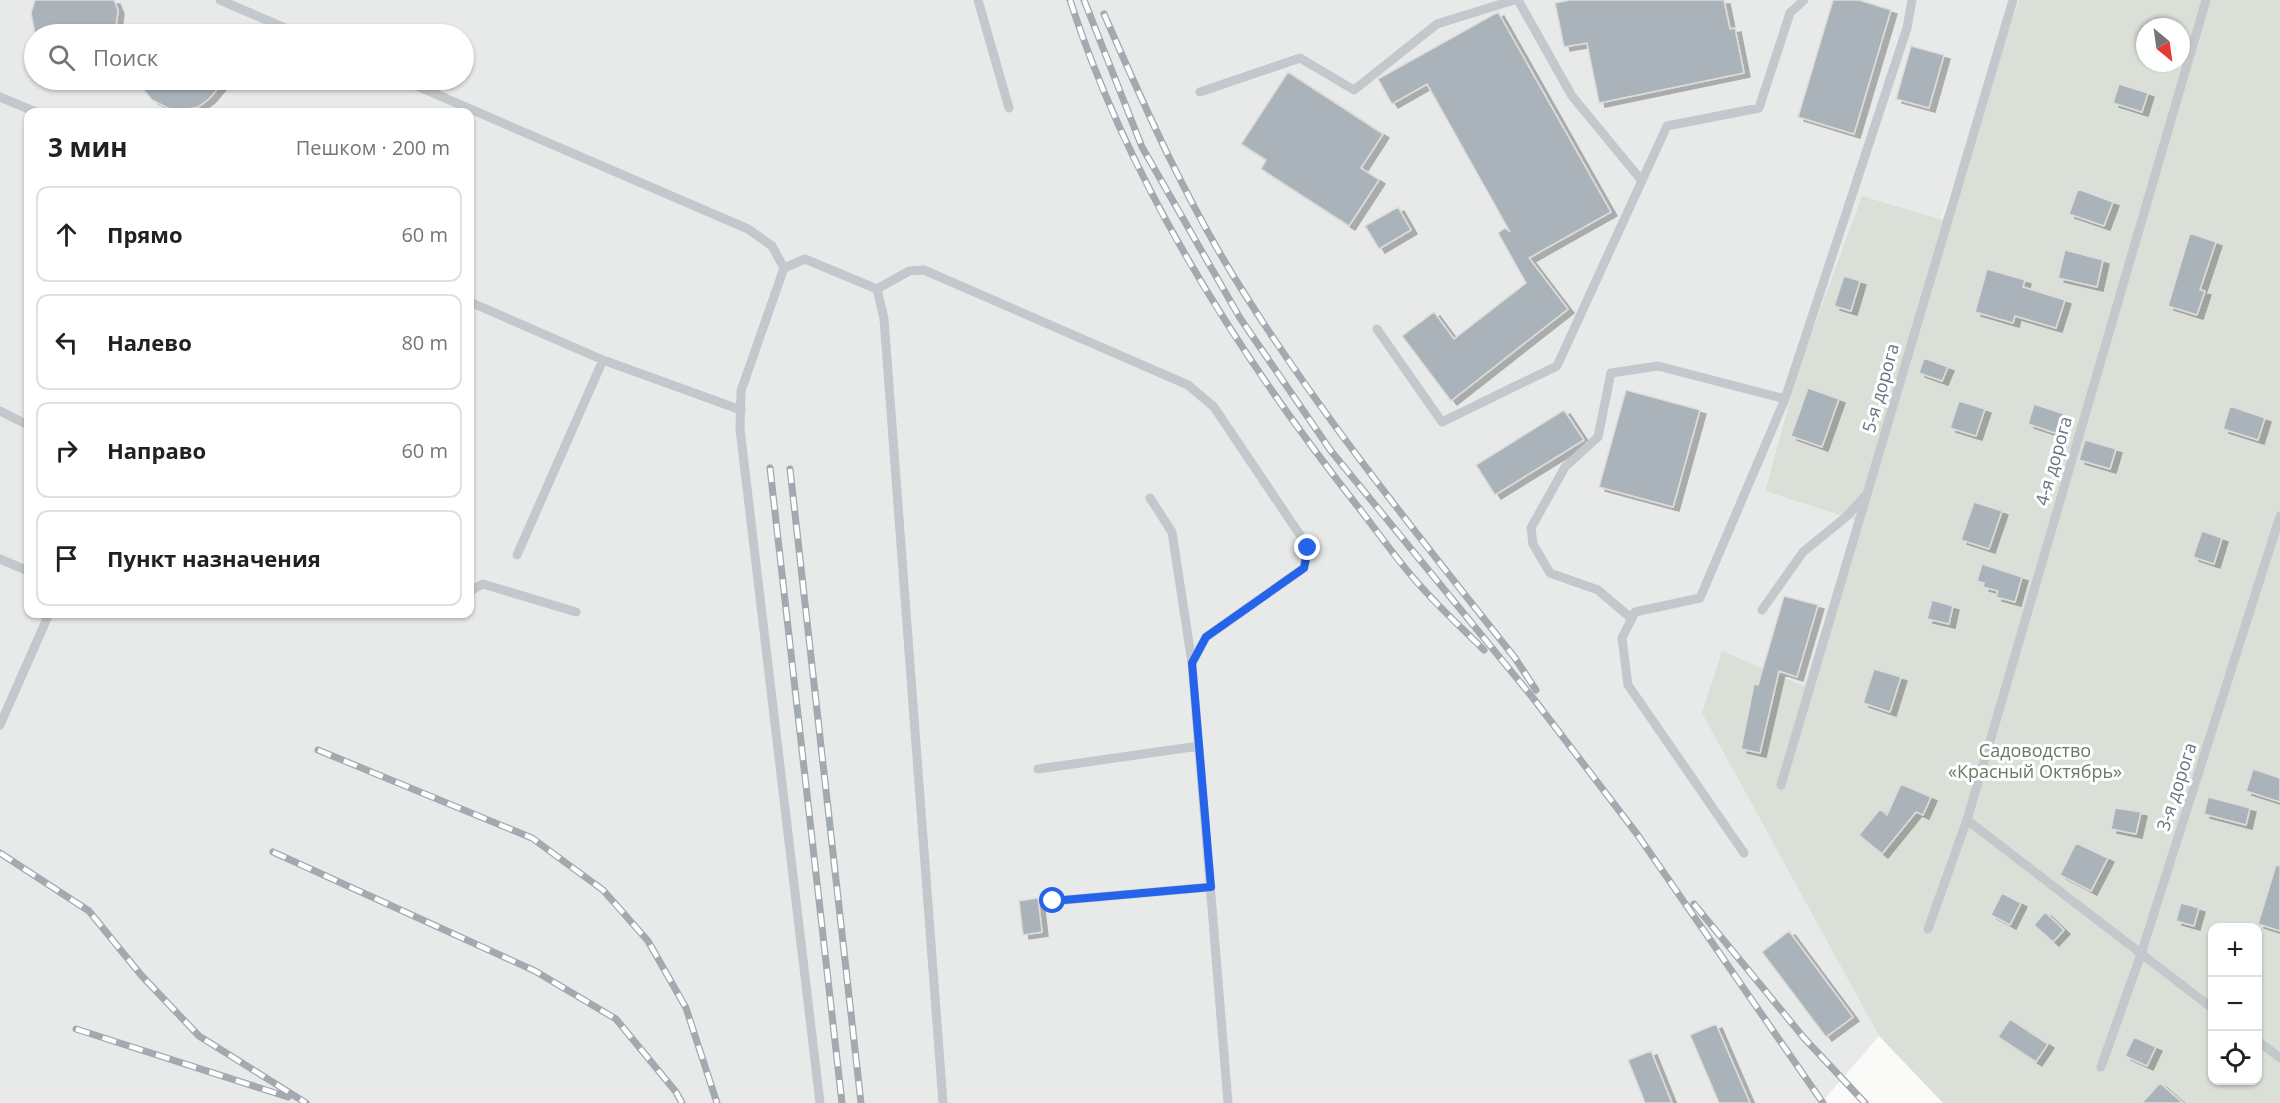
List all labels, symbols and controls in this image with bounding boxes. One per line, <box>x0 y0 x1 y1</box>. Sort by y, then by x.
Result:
north arrow <box>2136 18 2190 72</box>
search box <box>24 24 474 90</box>
icon: search <box>45 41 78 74</box>
text: Поиск <box>93 42 158 72</box>
text: 3 мин <box>48 129 128 165</box>
text: Пешком · 200 m <box>296 134 450 161</box>
icon: ahead <box>50 218 83 251</box>
text: Прямо <box>107 219 183 249</box>
text: 60 m <box>401 221 448 248</box>
icon: left <box>50 326 83 359</box>
text: Налево <box>107 327 192 357</box>
text: 80 m <box>401 329 448 356</box>
street label: 5-я дорога <box>1856 340 1904 435</box>
street label: 4-я дорога <box>2029 413 2077 508</box>
icon: right <box>50 434 83 467</box>
text: Направо <box>107 435 206 465</box>
text: 60 m <box>401 437 448 464</box>
route end <box>1294 534 1320 560</box>
icon: arrive <box>50 542 83 575</box>
text: Пункт назначения <box>107 543 321 573</box>
park label: Садоводство «Красный Октябрь» <box>1948 738 2122 783</box>
street label: 3-я дорога <box>2150 739 2202 834</box>
route start <box>1039 887 1065 913</box>
map controls <box>2208 923 2262 1085</box>
button: + <box>2208 923 2262 977</box>
button: − <box>2208 977 2262 1031</box>
button: locate <box>2208 1031 2262 1085</box>

